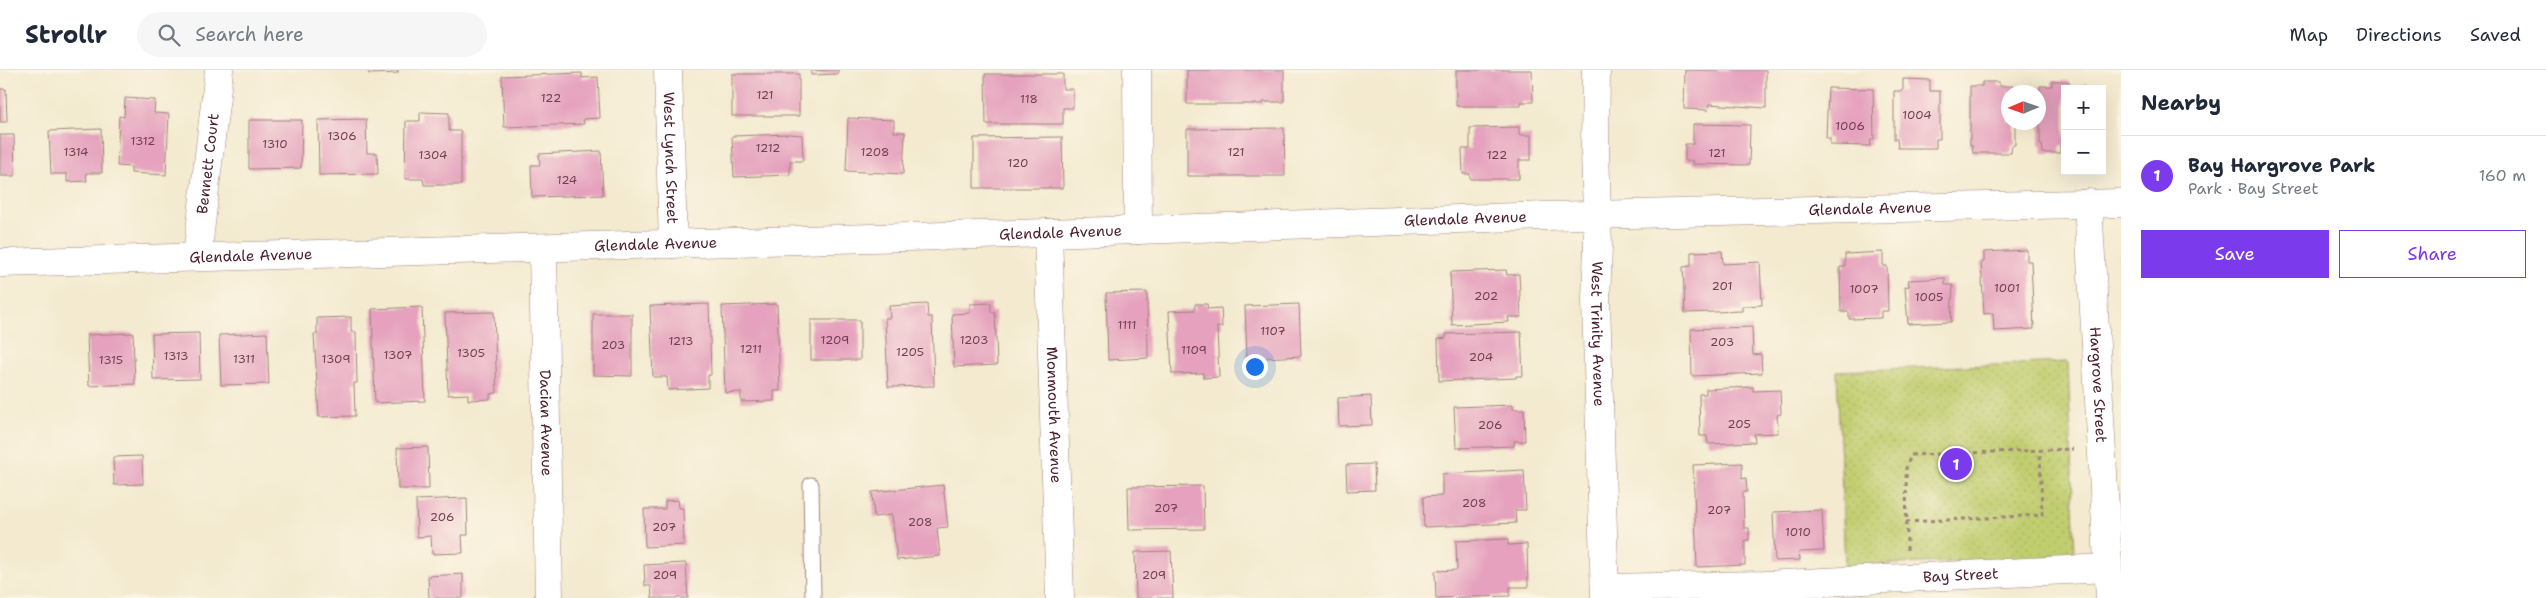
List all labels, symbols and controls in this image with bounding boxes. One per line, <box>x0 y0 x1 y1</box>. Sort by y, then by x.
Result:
search box <box>137 12 487 57</box>
text: Strollr <box>25 19 107 51</box>
icon: search <box>155 21 183 49</box>
text: Search here <box>195 22 304 47</box>
text: Map <box>2290 23 2328 47</box>
text: Directions <box>2356 23 2442 47</box>
text: Saved <box>2470 23 2521 47</box>
north arrow <box>2001 85 2046 130</box>
map controls <box>2061 85 2106 175</box>
button: + <box>2061 85 2106 130</box>
house number: 121 <box>756 87 774 103</box>
text: Nearby <box>2141 89 2221 117</box>
house number: 122 <box>541 90 561 106</box>
house number: 118 <box>1020 91 1038 107</box>
street label: West Lynch Street <box>659 92 682 224</box>
house number: 1004 <box>1902 107 1932 123</box>
street label: Bennett Court <box>192 112 224 215</box>
house number: 1006 <box>1835 118 1865 134</box>
house number: 1306 <box>327 128 357 144</box>
button: − <box>2061 130 2106 175</box>
house number: 1312 <box>131 133 156 149</box>
house number: 1310 <box>262 136 288 152</box>
house number: 1212 <box>755 140 781 156</box>
house number: 1314 <box>63 144 89 160</box>
house number: 1208 <box>860 144 890 160</box>
house number: 121 <box>1227 144 1245 160</box>
house number: 121 <box>1708 145 1726 161</box>
house number: 1304 <box>418 147 448 163</box>
house number: 122 <box>1487 147 1507 163</box>
text: Bay Hargrove Park <box>2188 153 2375 178</box>
house number: 120 <box>1008 155 1028 171</box>
text: 1 <box>2153 165 2161 186</box>
text: 160 m <box>2479 165 2526 186</box>
house number: 124 <box>557 172 577 188</box>
text: Park · Bay Street <box>2188 178 2318 199</box>
street label: Glendale Avenue <box>1808 197 1932 220</box>
street label: Glendale Avenue <box>1404 207 1527 231</box>
street label: Glendale Avenue <box>999 220 1122 244</box>
button: Save <box>2141 230 2329 278</box>
button: Share <box>2339 230 2526 278</box>
street label: Glendale Avenue <box>594 232 718 256</box>
street label: Glendale Avenue <box>189 244 313 268</box>
street label: West Trinity Avenue <box>1586 261 1609 407</box>
house number: 201 <box>1711 278 1733 294</box>
house number: 1001 <box>1994 280 2020 296</box>
house number: 1007 <box>1849 281 1879 297</box>
house number: 202 <box>1474 288 1498 304</box>
house number: 1005 <box>1915 289 1943 305</box>
house number: 1111 <box>1118 317 1136 333</box>
house number: 1107 <box>1260 323 1286 339</box>
street label: Hargrove Street <box>2085 326 2111 443</box>
house number: 1209 <box>821 332 849 348</box>
house number: 1203 <box>960 332 988 348</box>
house number: 1213 <box>668 333 694 349</box>
house number: 203 <box>1710 334 1734 350</box>
house number: 203 <box>601 337 625 353</box>
house number: 1211 <box>740 341 762 357</box>
house number: 1109 <box>1181 342 1207 358</box>
house number: 1205 <box>896 344 924 360</box>
house number: 1305 <box>457 345 485 361</box>
street label: Monmouth Avenue <box>1042 346 1066 484</box>
house number: 1307 <box>384 347 412 363</box>
house number: 1313 <box>163 348 189 364</box>
house number: 204 <box>1469 349 1493 365</box>
house number: 1311 <box>233 351 255 367</box>
house number: 1309 <box>321 351 351 367</box>
house number: 1315 <box>99 352 123 368</box>
your location <box>1242 354 1268 380</box>
street label: Dacian Avenue <box>535 370 557 476</box>
house number: 205 <box>1727 416 1751 432</box>
house number: 206 <box>1478 417 1502 433</box>
pin: 1 <box>1940 445 1972 483</box>
house number: 208 <box>1462 495 1486 511</box>
house number: 207 <box>1154 500 1178 516</box>
house number: 207 <box>1707 502 1731 518</box>
house number: 206 <box>430 509 454 525</box>
house number: 208 <box>908 514 932 530</box>
house number: 207 <box>652 519 676 535</box>
house number: 1010 <box>1785 524 1811 540</box>
street label: Bay Street <box>1922 563 1999 587</box>
house number: 209 <box>653 567 677 583</box>
house number: 209 <box>1142 567 1166 583</box>

